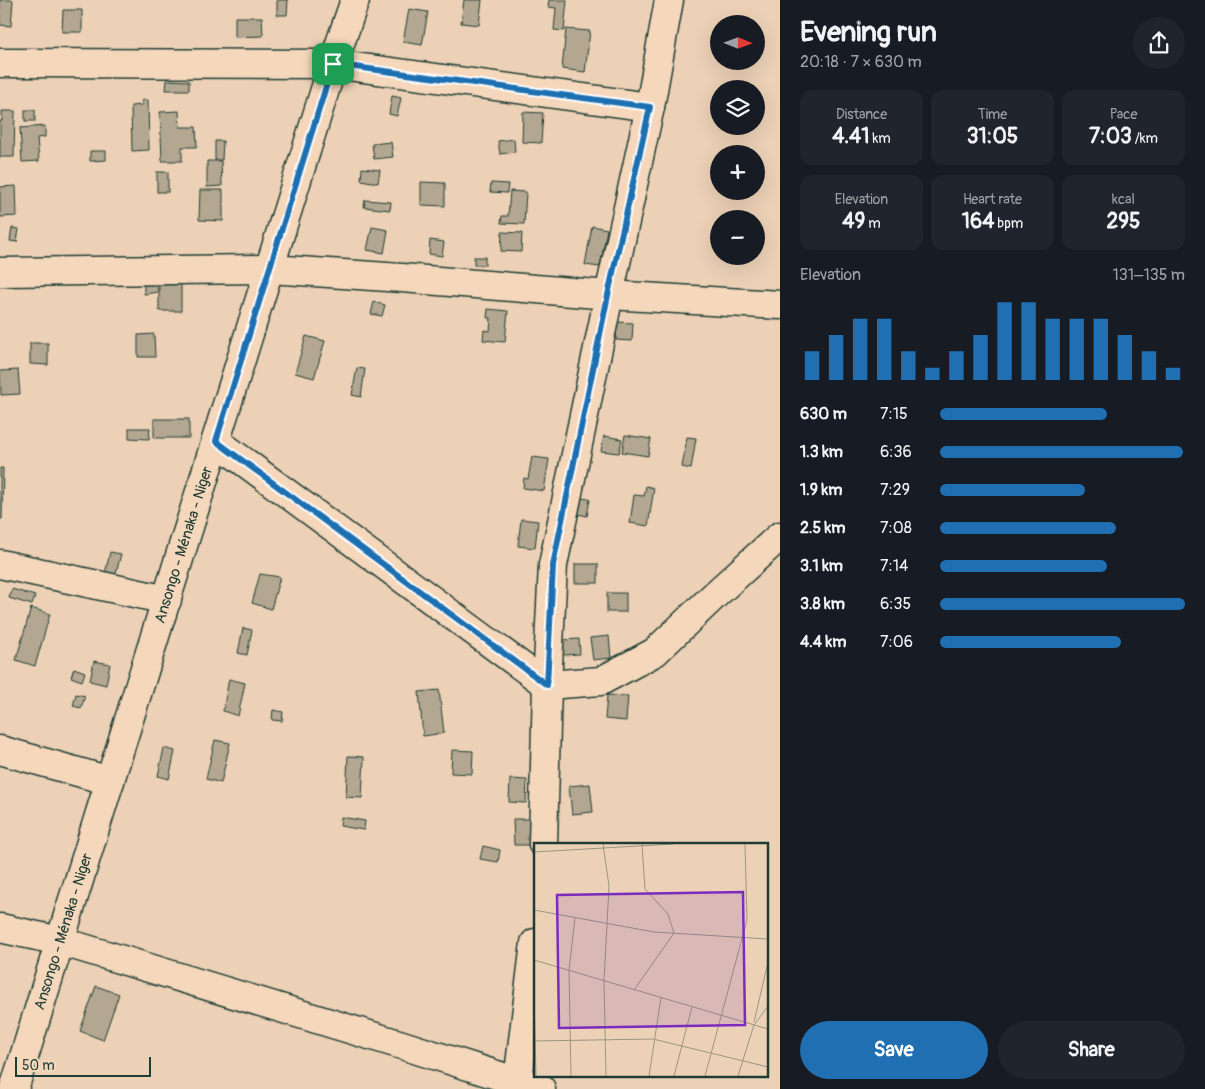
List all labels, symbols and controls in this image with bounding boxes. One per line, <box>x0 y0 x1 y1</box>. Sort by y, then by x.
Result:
north arrow <box>710 15 765 70</box>
map controls <box>710 15 765 265</box>
text: Evening run <box>800 15 937 50</box>
button: share <box>1133 17 1185 69</box>
pin <box>312 43 354 85</box>
icon: arrive <box>319 50 347 78</box>
text: 20:18 · 7 × 630 m <box>800 52 922 72</box>
button: layers <box>710 80 765 135</box>
text: Distance <box>836 106 887 123</box>
text: Time <box>978 106 1007 123</box>
text: Pace <box>1110 106 1137 123</box>
text: 4.41 <box>832 123 869 150</box>
text: 31:05 <box>967 123 1018 150</box>
text: 7:03 <box>1089 123 1132 150</box>
text: km <box>869 130 891 147</box>
text: /km <box>1132 130 1158 147</box>
button: + <box>710 145 765 200</box>
text: Elevation <box>835 191 888 208</box>
text: Heart rate <box>963 191 1022 208</box>
text: kcal <box>1112 191 1135 208</box>
text: 49 <box>842 208 865 235</box>
text: 164 <box>962 208 994 235</box>
text: 295 <box>1107 208 1140 235</box>
button: − <box>710 210 765 265</box>
text: m <box>865 215 881 232</box>
text: bpm <box>994 215 1023 232</box>
text: Elevation <box>800 265 861 285</box>
text: 131–135 m <box>1113 265 1185 285</box>
text: 630 m <box>800 404 847 424</box>
text: 7:15 <box>880 404 908 424</box>
text: 1.3 km <box>800 442 843 462</box>
text: 6:36 <box>880 442 912 462</box>
street label: Ansongo - Ménaka - Niger <box>151 464 217 626</box>
text: 1.9 km <box>800 480 842 500</box>
text: 7:29 <box>880 480 910 500</box>
text: 2.5 km <box>800 518 845 538</box>
text: 7:08 <box>880 518 912 538</box>
text: 3.1 km <box>800 556 843 576</box>
text: 7:14 <box>880 556 908 576</box>
text: 3.8 km <box>800 594 845 614</box>
text: 6:35 <box>880 594 911 614</box>
text: 4.4 km <box>800 632 846 652</box>
text: 7:06 <box>880 632 913 652</box>
inset map <box>534 843 768 1076</box>
street label: Ansongo - Ménaka - Niger <box>30 850 97 1012</box>
button: Save <box>800 1021 988 1079</box>
button: Share <box>998 1021 1185 1079</box>
scale bar <box>15 1054 151 1077</box>
text: 50 m <box>22 1057 55 1074</box>

